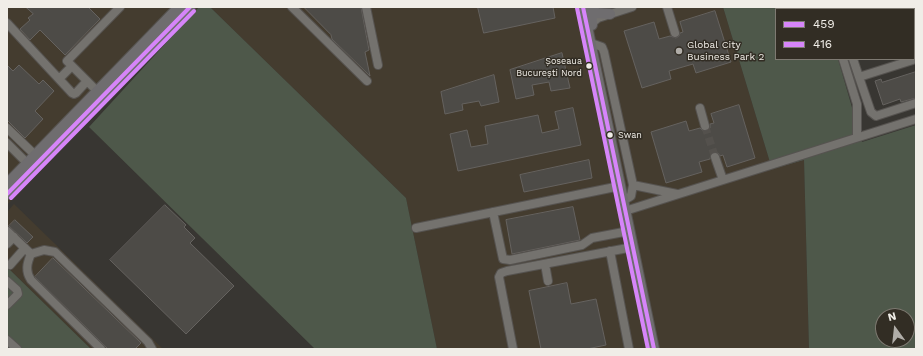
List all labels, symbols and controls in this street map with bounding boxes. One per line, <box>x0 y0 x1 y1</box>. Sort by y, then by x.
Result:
legend <box>775 8 915 60</box>
text: 459 <box>813 17 835 31</box>
text: 416 <box>813 37 832 51</box>
place label: Global City Business Park 2 <box>687 39 764 62</box>
marker: Global City Business Park 2 <box>674 46 684 56</box>
place label: Șoseaua București Nord <box>516 56 582 77</box>
marker: Șoseaua București Nord <box>584 61 594 71</box>
marker: Swan <box>605 130 615 140</box>
place label: Swan <box>618 130 642 140</box>
north arrow <box>875 308 915 348</box>
text: N <box>886 310 898 324</box>

